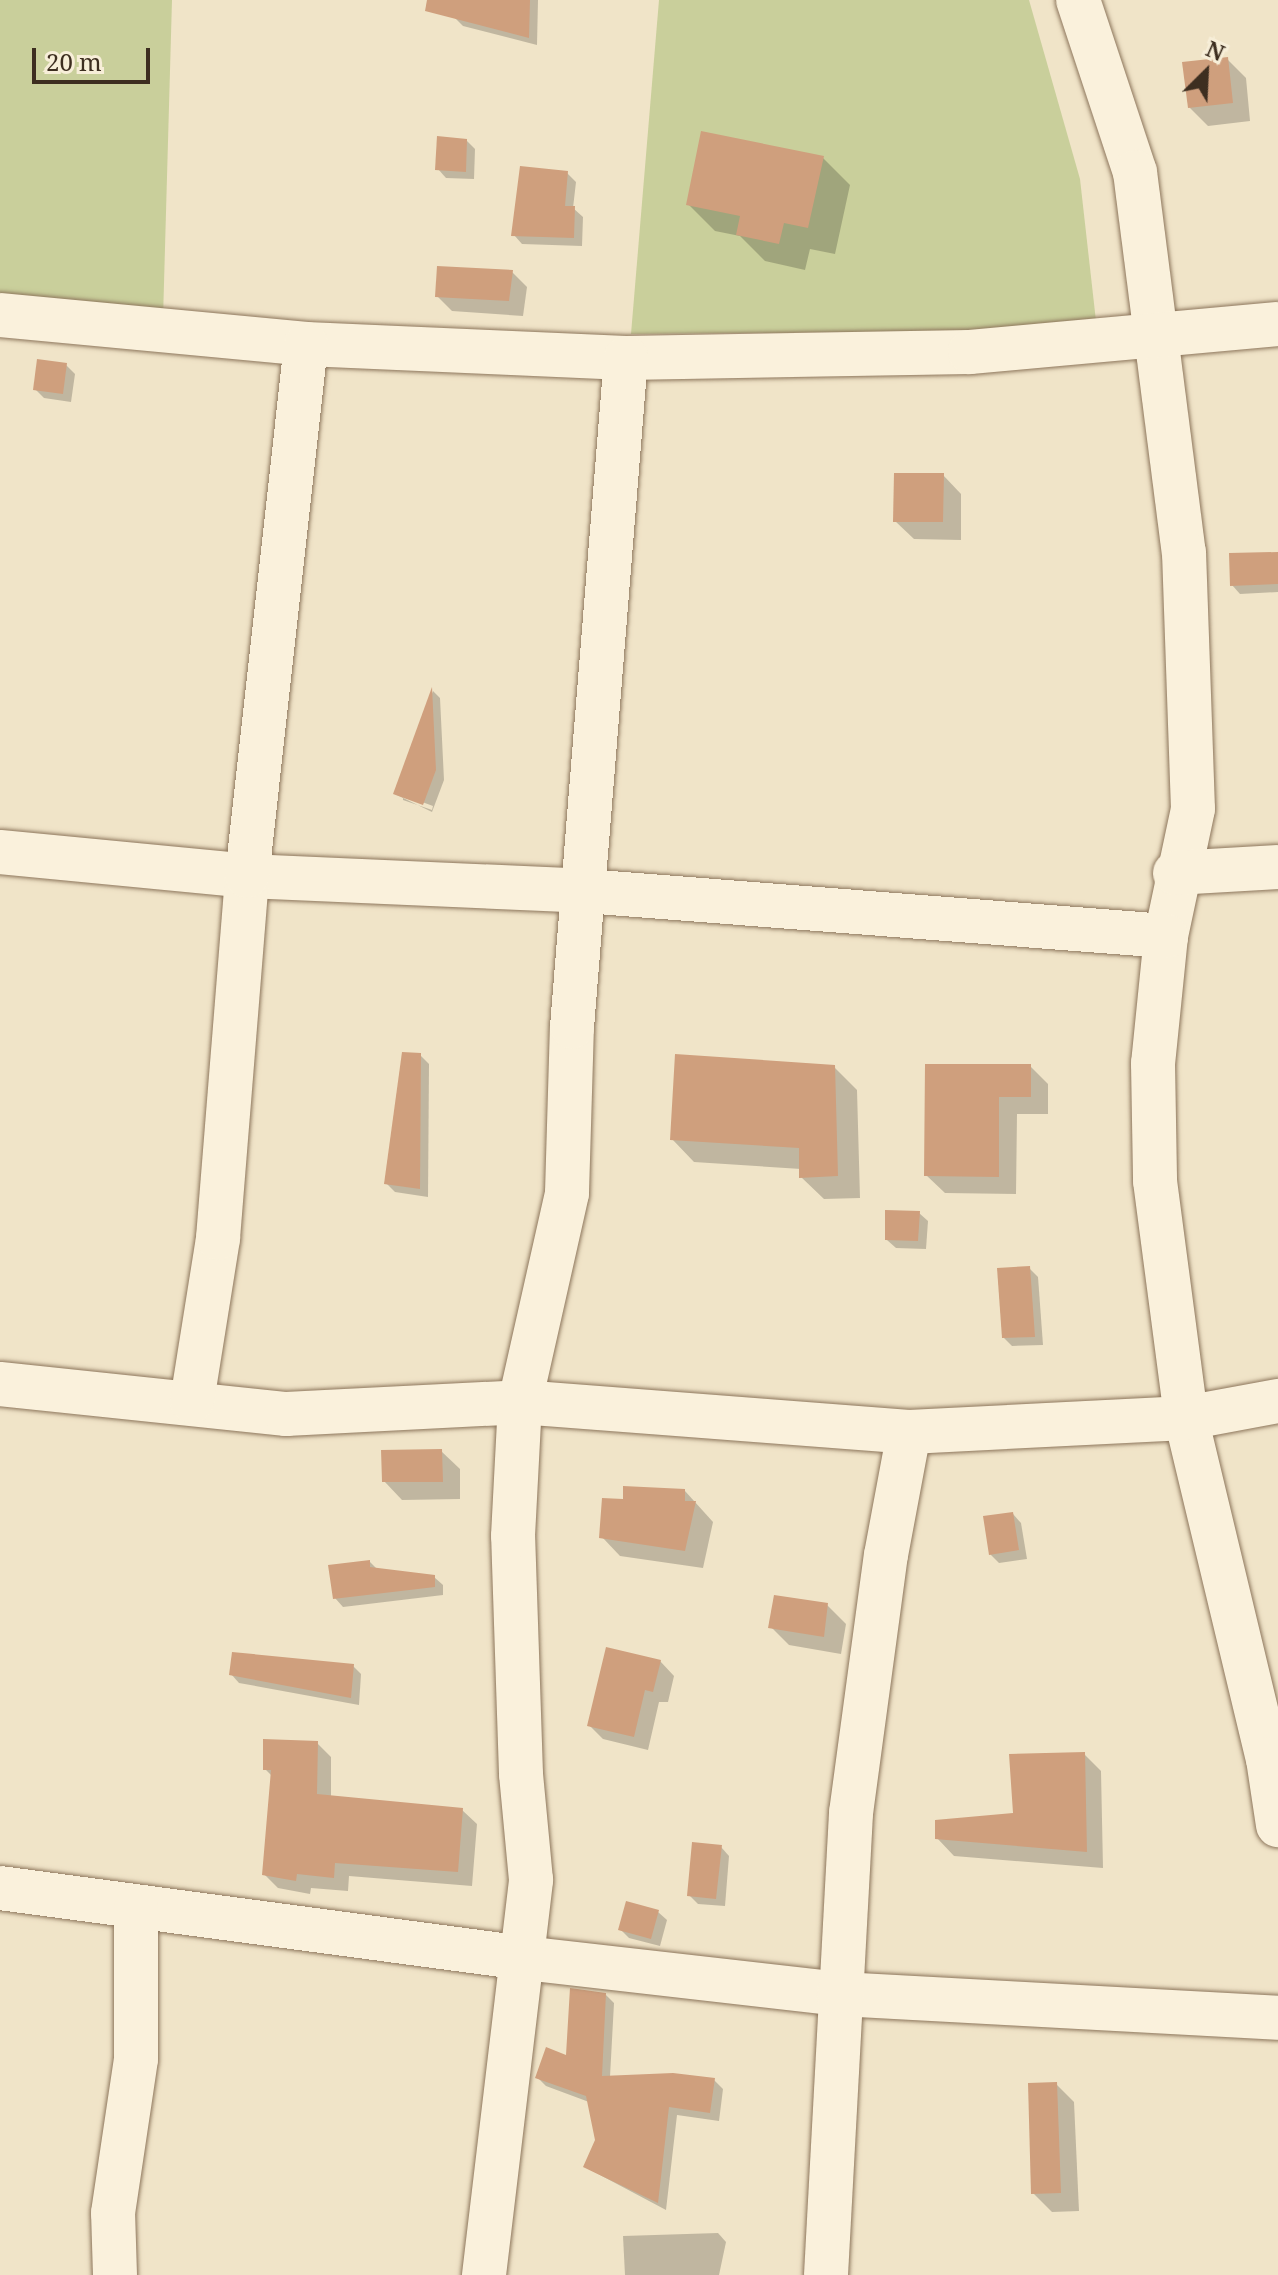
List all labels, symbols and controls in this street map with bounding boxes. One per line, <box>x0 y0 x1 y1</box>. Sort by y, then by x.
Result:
scale bar <box>36 32 154 82</box>
north arrow <box>1166 32 1246 112</box>
text: N <box>1202 33 1230 67</box>
text: 20 m <box>46 45 102 78</box>

